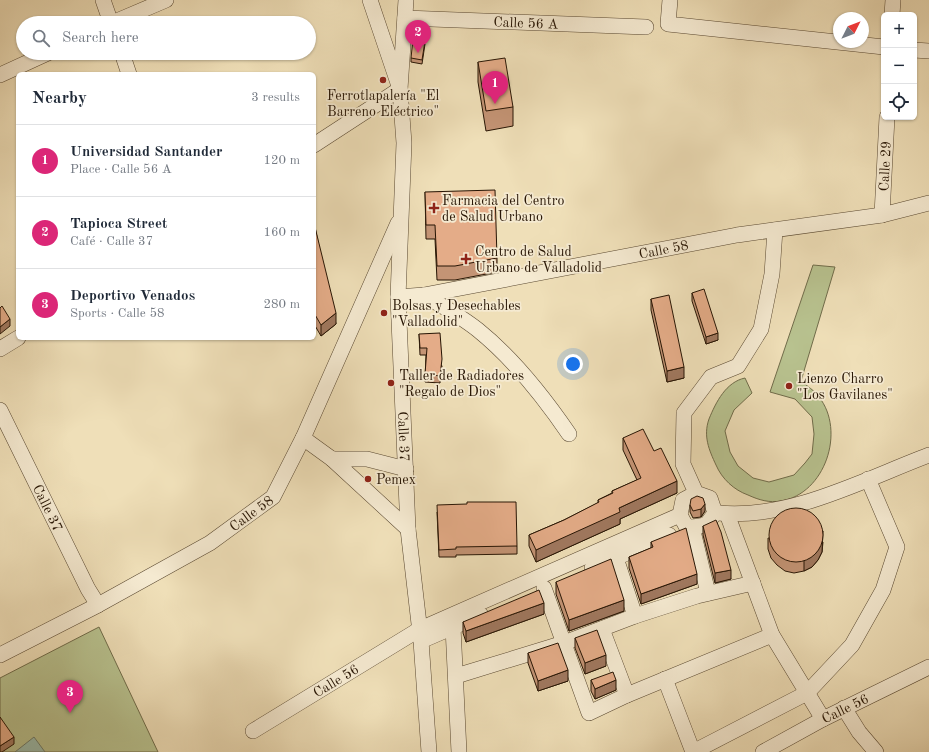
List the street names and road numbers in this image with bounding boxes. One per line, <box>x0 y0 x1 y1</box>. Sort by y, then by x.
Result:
street label: Calle 56 A <box>493 15 559 32</box>
street label: Calle 29 <box>877 141 894 192</box>
street label: Calle 58 <box>638 238 690 262</box>
street label: Calle 37 <box>395 411 411 462</box>
street label: Calle 37 <box>30 483 65 534</box>
street label: Calle 58 <box>227 493 276 534</box>
street label: Calle 56 <box>311 662 361 700</box>
street label: Calle 56 <box>820 692 871 727</box>

